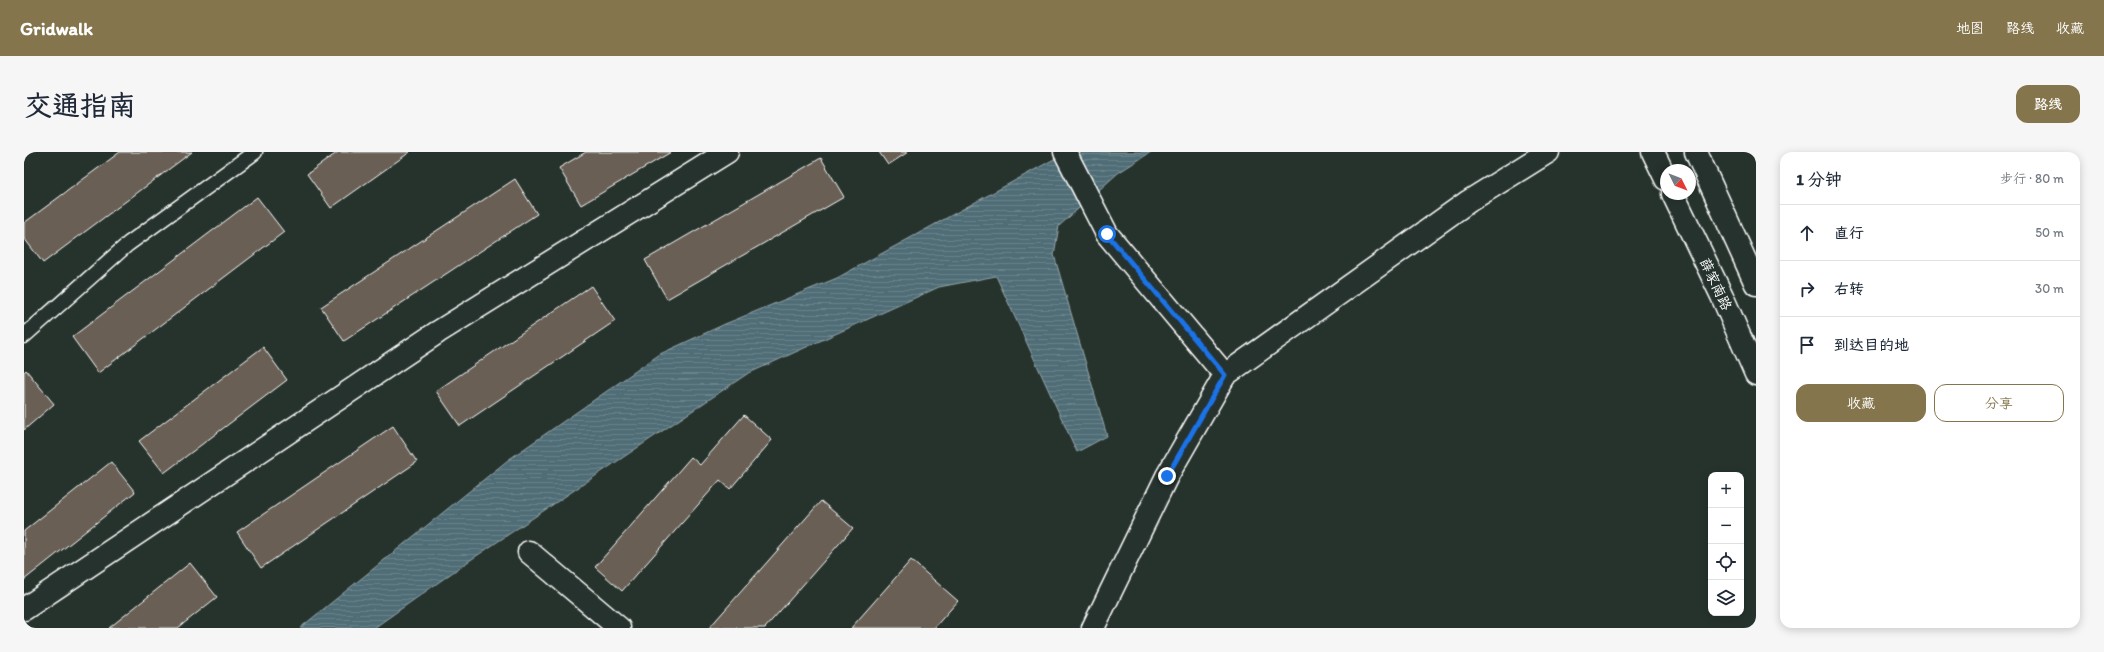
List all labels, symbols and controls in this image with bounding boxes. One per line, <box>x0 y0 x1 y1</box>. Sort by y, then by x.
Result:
text: Gridwalk <box>20 17 93 40</box>
text: 地图 <box>1956 20 1984 37</box>
text: 路线 <box>2006 20 2034 37</box>
text: 收藏 <box>2056 20 2084 37</box>
button: 路线 <box>2016 85 2080 123</box>
text: 交通指南 <box>24 88 136 122</box>
north arrow <box>1660 164 1696 200</box>
text: 1 分钟 <box>1796 169 1842 189</box>
text: 步行 · 80 m <box>2000 171 2064 186</box>
icon: ahead <box>1796 222 1818 244</box>
text: 直行 <box>1834 224 1864 242</box>
route start <box>1098 225 1116 243</box>
text: 50 m <box>2035 225 2064 240</box>
street label: 薛家南路 <box>1696 255 1735 313</box>
icon: right <box>1796 278 1818 300</box>
text: 右转 <box>1834 280 1864 298</box>
text: 30 m <box>2035 281 2064 296</box>
icon: arrive <box>1796 334 1818 356</box>
text: 到达目的地 <box>1834 336 1909 354</box>
button: 收藏 <box>1796 384 1926 422</box>
button: 分享 <box>1934 384 2064 422</box>
route end <box>1158 467 1176 485</box>
map controls <box>1708 472 1744 616</box>
button: + <box>1708 472 1744 508</box>
button: − <box>1708 508 1744 544</box>
button: locate <box>1708 544 1744 580</box>
button: layers <box>1708 580 1744 616</box>

